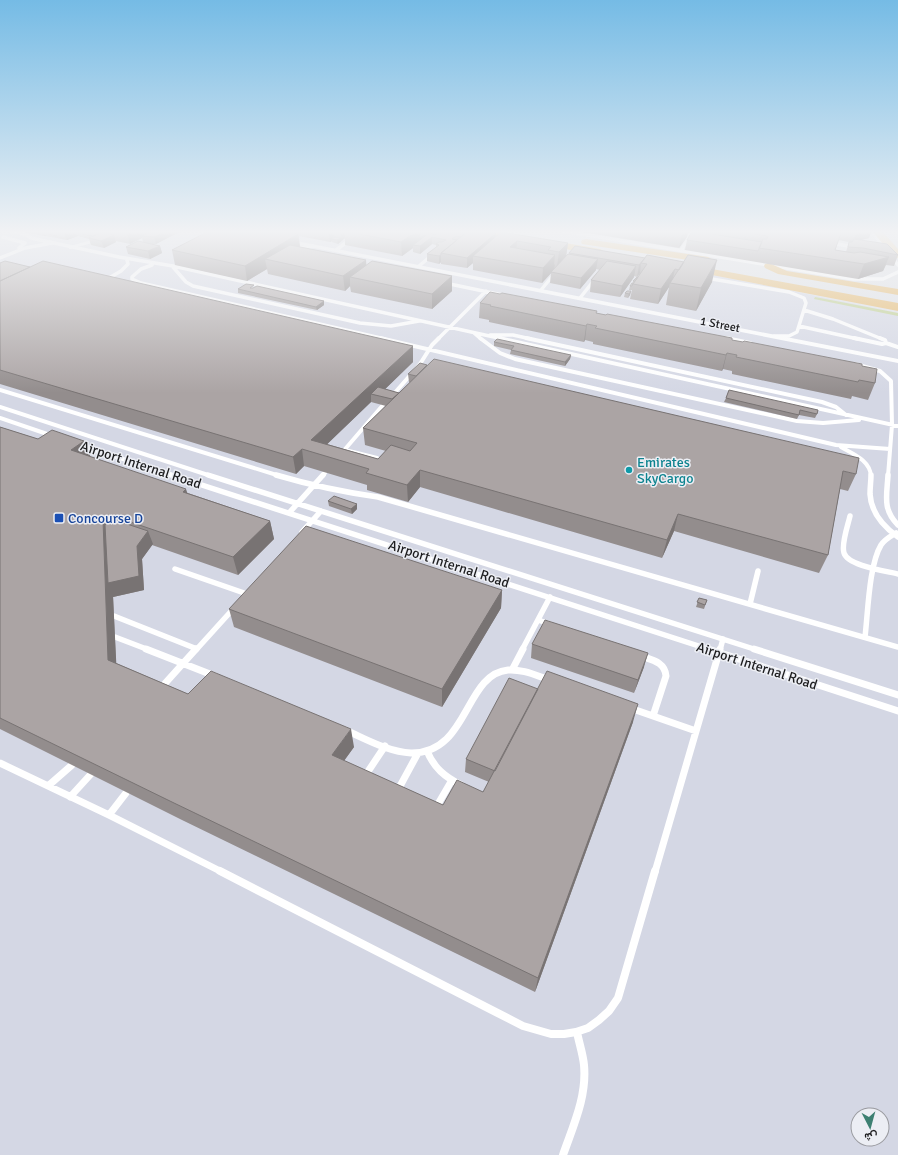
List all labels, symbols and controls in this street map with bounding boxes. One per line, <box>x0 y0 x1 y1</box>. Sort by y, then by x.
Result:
street label: 1 Street <box>699 314 741 336</box>
street label: Airport Internal Road <box>78 437 204 493</box>
place label: Emirates SkyCargo <box>637 454 694 487</box>
marker: Emirates SkyCargo <box>624 465 634 475</box>
place label: Concourse D <box>68 510 143 527</box>
marker: Concourse D <box>53 512 65 524</box>
street label: Airport Internal Road <box>386 536 512 592</box>
street label: Airport Internal Road <box>694 638 820 694</box>
north arrow <box>850 1107 890 1147</box>
text: ش <box>864 1129 878 1144</box>

